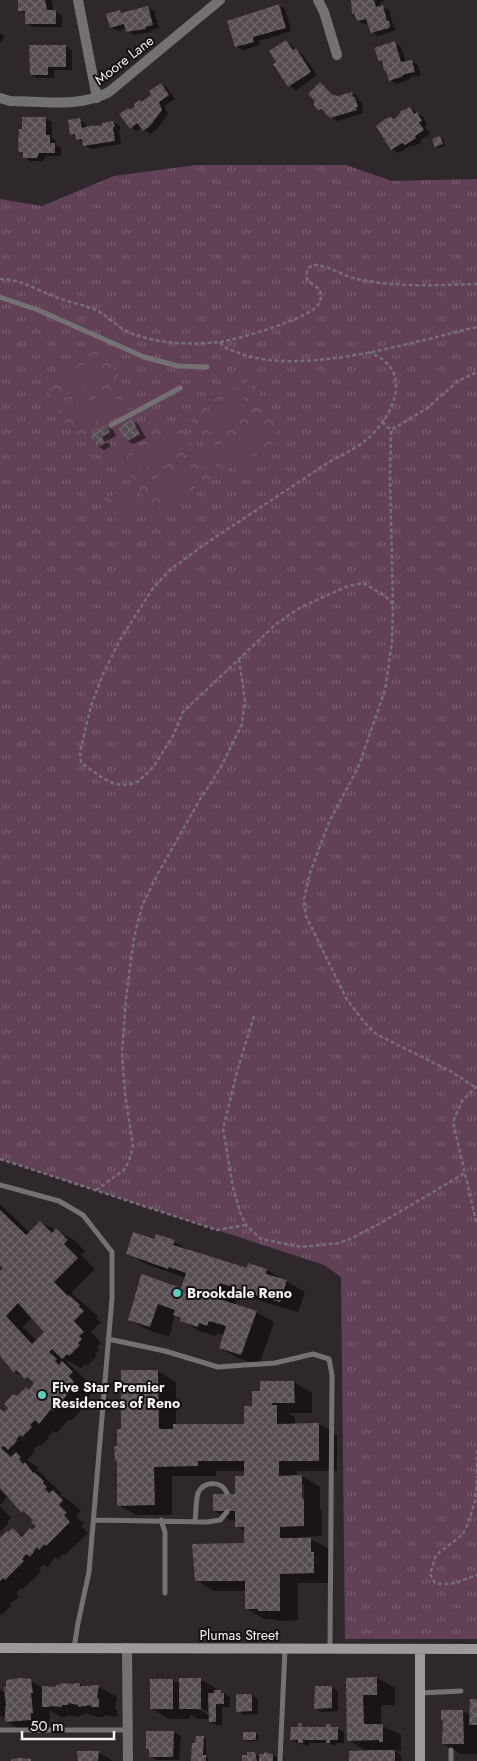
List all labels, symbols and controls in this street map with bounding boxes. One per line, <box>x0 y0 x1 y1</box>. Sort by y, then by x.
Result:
street label: Moore Lane <box>90 30 158 90</box>
place label: Brookdale Reno <box>187 1283 292 1303</box>
marker: Brookdale Reno <box>171 1287 183 1299</box>
place label: Five Star Premier Residences of Reno <box>52 1377 180 1413</box>
marker: Five Star Premier Residences of Reno <box>36 1389 48 1401</box>
street label: Plumas Street <box>199 1625 279 1645</box>
scale bar <box>22 1708 115 1740</box>
text: 50 m <box>30 1715 64 1737</box>

